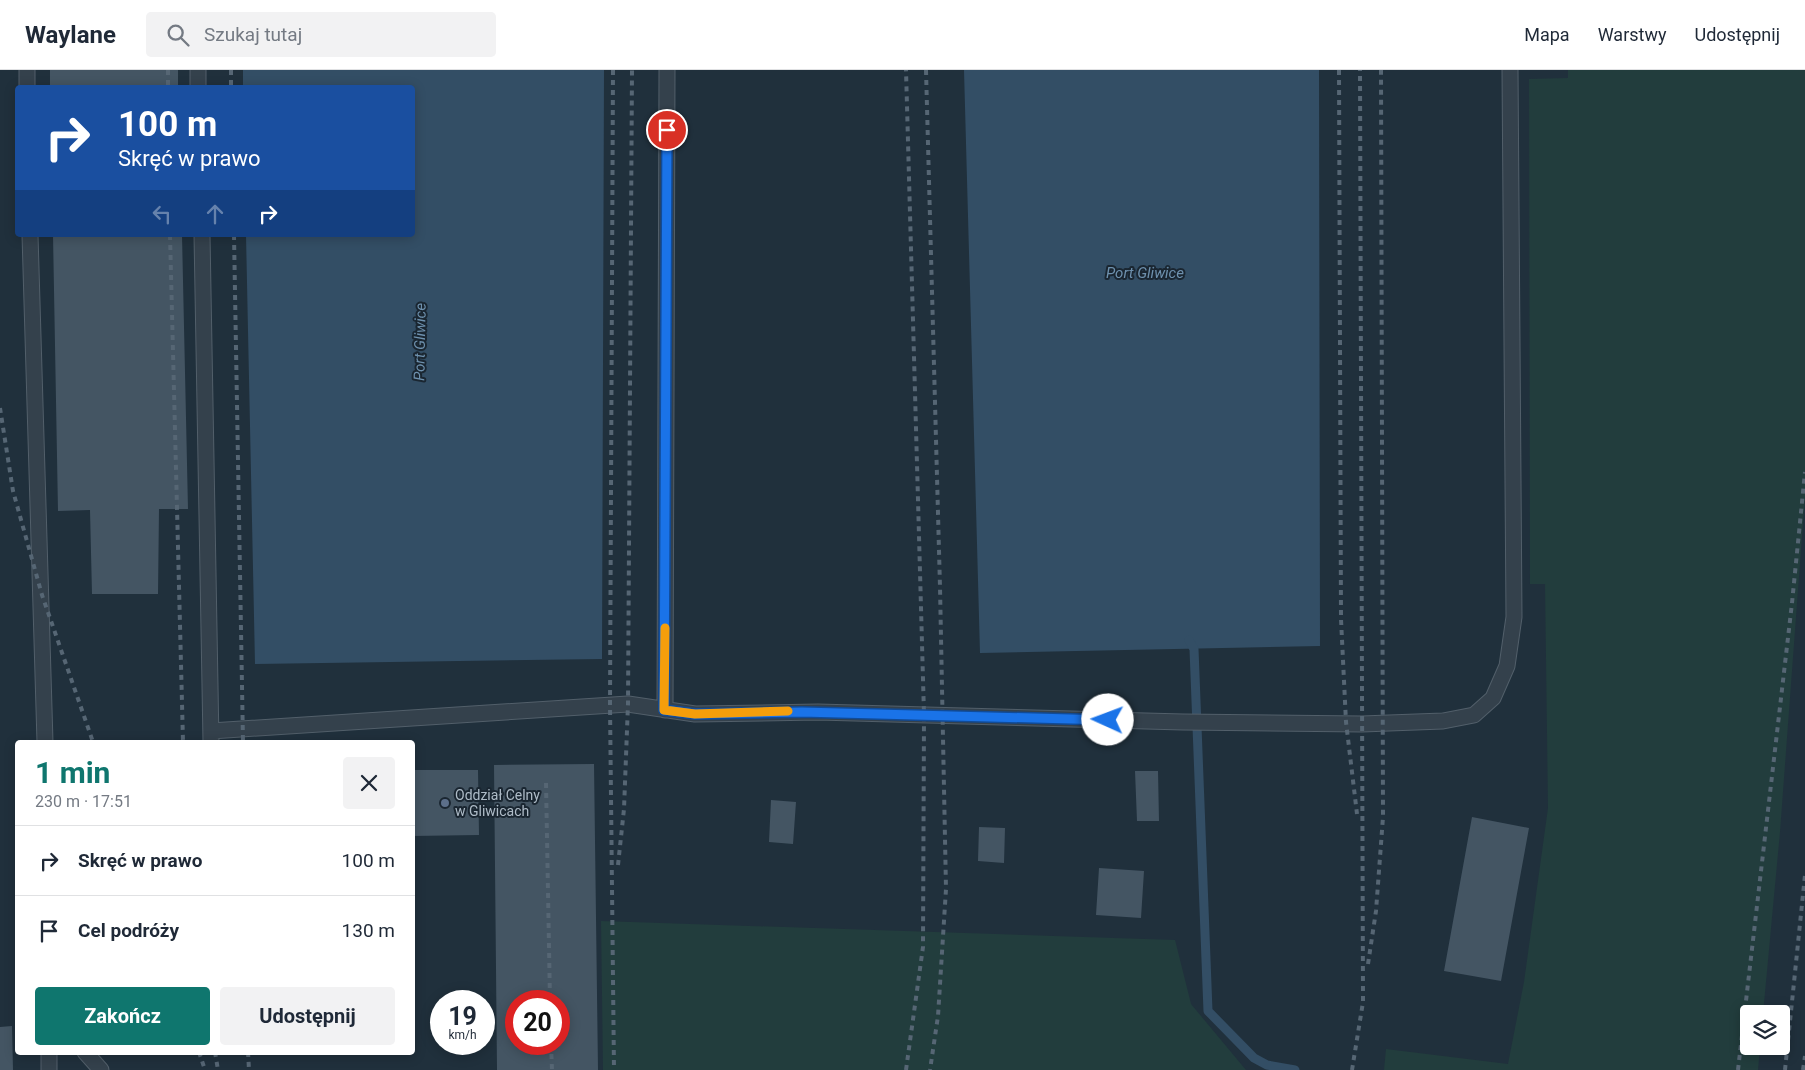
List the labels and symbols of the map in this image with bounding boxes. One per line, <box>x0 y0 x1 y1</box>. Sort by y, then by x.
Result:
pin <box>646 109 688 151</box>
water label: Port Gliwice <box>1106 264 1184 282</box>
water label: Port Gliwice <box>410 303 430 381</box>
position arrow <box>1081 693 1133 745</box>
place label: Oddział Celny w Gliwicach <box>455 787 540 819</box>
marker: Oddział Celny w Gliwicach <box>439 797 451 809</box>
speed limit sign: 20 <box>505 990 570 1055</box>

